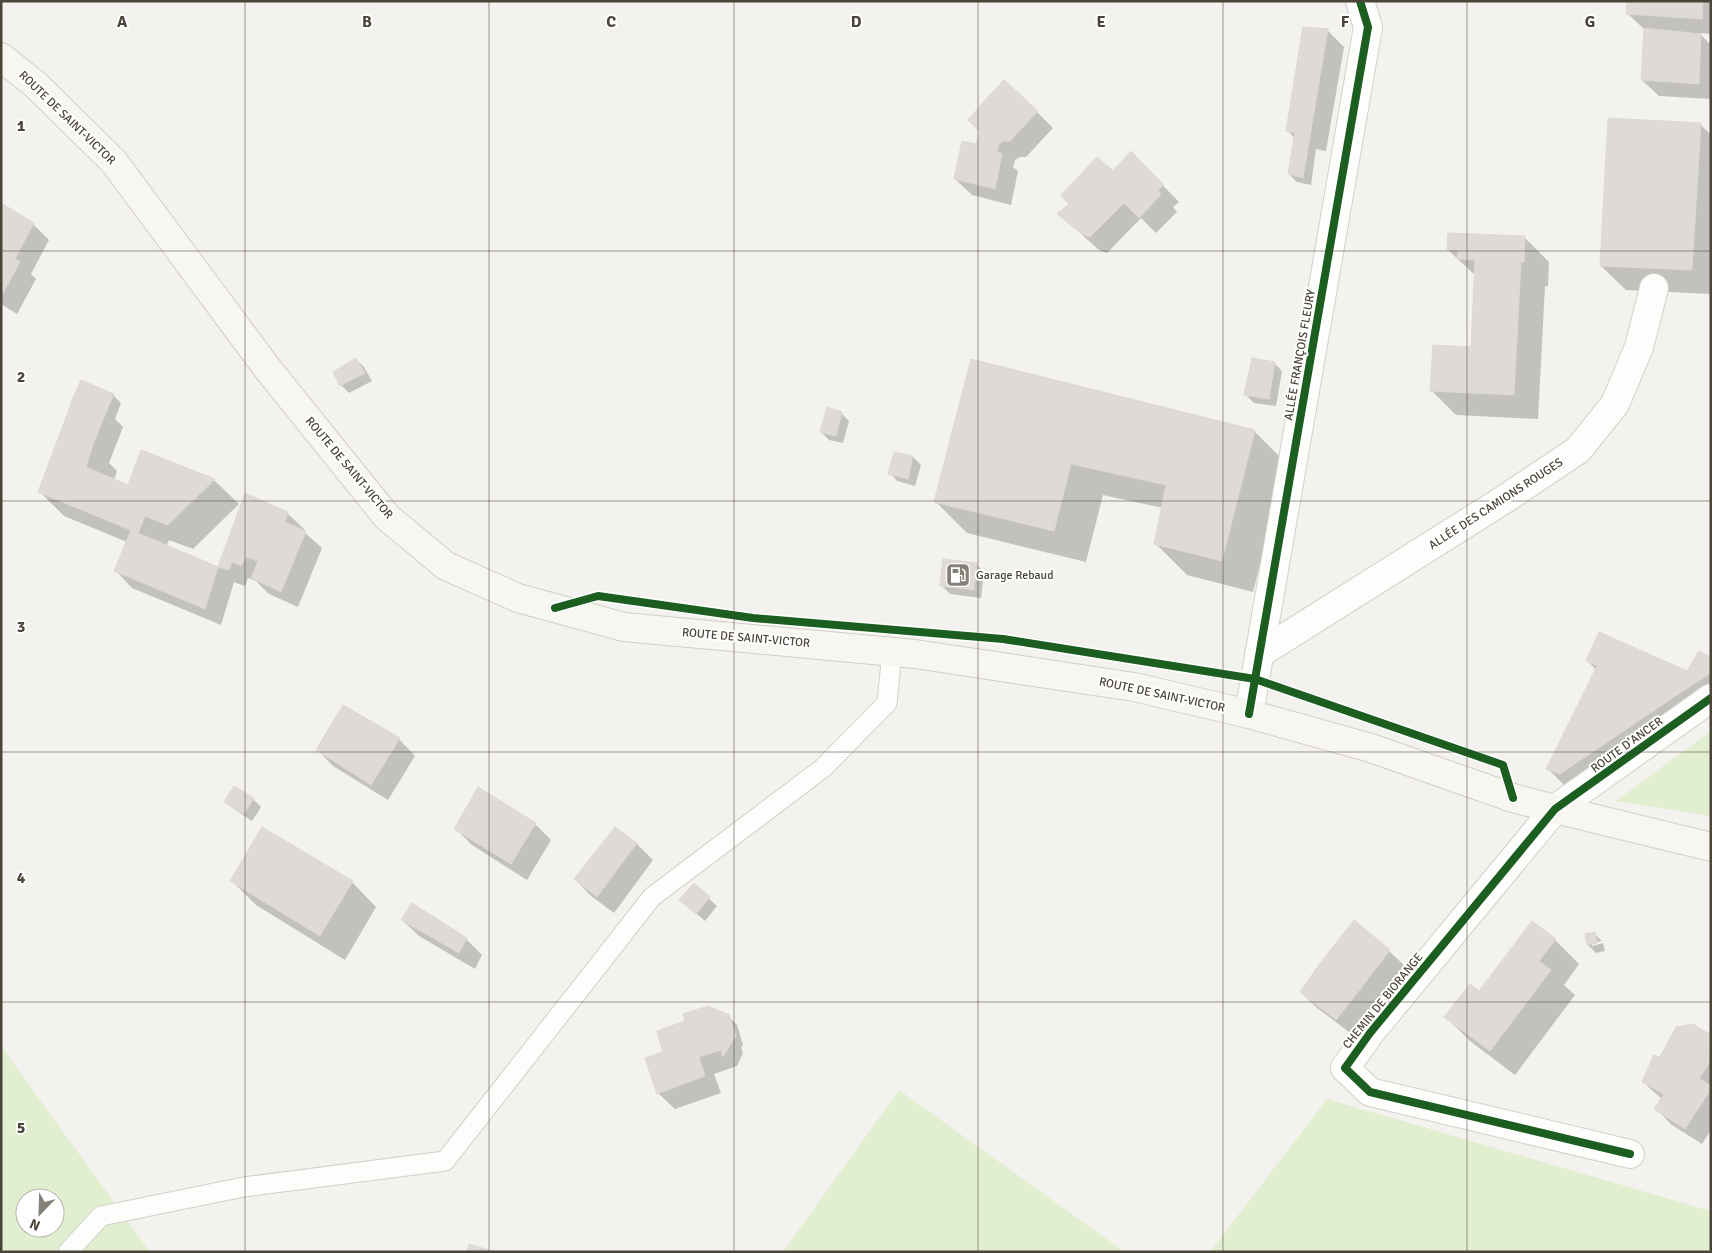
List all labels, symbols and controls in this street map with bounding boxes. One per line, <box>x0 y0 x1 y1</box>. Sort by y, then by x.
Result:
text: A <box>117 12 128 32</box>
text: B <box>362 12 372 32</box>
text: C <box>606 12 616 32</box>
text: D <box>851 12 862 32</box>
text: E <box>1096 12 1106 32</box>
text: F <box>1341 12 1350 32</box>
text: G <box>1585 12 1595 32</box>
street label: ROUTE DE SAINT-VICTOR <box>16 68 118 168</box>
text: 1 <box>17 116 26 136</box>
street label: ALLÉE FRANÇOIS FLEURY <box>1281 288 1319 422</box>
text: 2 <box>17 367 25 387</box>
street label: ROUTE DE SAINT-VICTOR <box>302 414 396 522</box>
street label: ALLÉE DES CAMIONS ROUGES <box>1426 455 1566 553</box>
fuel station icon: Garage Rebaud <box>945 562 971 588</box>
place label: Garage Rebaud <box>976 568 1054 583</box>
text: 3 <box>17 617 25 637</box>
street label: ROUTE DE SAINT-VICTOR <box>681 625 811 651</box>
street label: ROUTE DE SAINT-VICTOR <box>1098 674 1226 716</box>
street label: ROUTE D'ANCER <box>1588 714 1666 776</box>
text: 4 <box>17 868 26 888</box>
street label: CHEMIN DE BIORANGE <box>1340 950 1426 1052</box>
text: 5 <box>17 1118 25 1138</box>
north arrow <box>15 1188 65 1238</box>
text: N <box>27 1215 43 1234</box>

